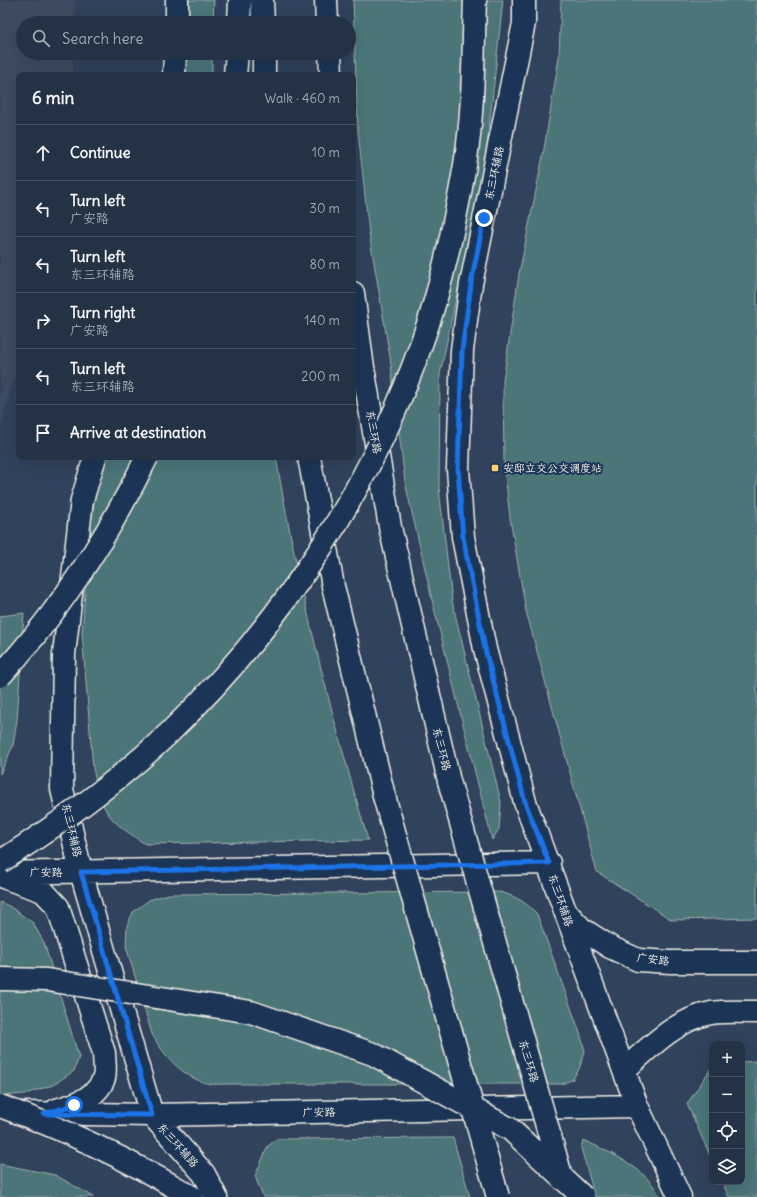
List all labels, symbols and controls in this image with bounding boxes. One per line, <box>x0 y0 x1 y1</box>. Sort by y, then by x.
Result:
search box <box>16 16 356 60</box>
icon: search <box>30 27 52 49</box>
text: Search here <box>62 29 143 48</box>
text: 6 min <box>32 87 74 109</box>
text: Walk · 460 m <box>265 90 340 107</box>
icon: ahead <box>32 142 54 164</box>
text: Continue <box>70 143 131 162</box>
text: 10 m <box>312 144 340 161</box>
street label: 东三环辅路 <box>481 145 507 201</box>
text: Turn left <box>70 191 125 210</box>
icon: left <box>32 198 54 220</box>
text: 30 m <box>310 200 340 217</box>
route end <box>475 209 493 227</box>
text: 广安路 <box>70 210 109 227</box>
text: Turn left <box>70 247 125 266</box>
icon: left <box>32 254 54 276</box>
text: 80 m <box>309 256 340 273</box>
text: 东三环辅路 <box>70 266 135 283</box>
text: Turn right <box>70 303 135 322</box>
icon: right <box>32 310 54 332</box>
text: 140 m <box>304 312 340 329</box>
text: 广安路 <box>70 322 109 339</box>
text: Turn left <box>70 359 125 378</box>
icon: left <box>32 366 54 388</box>
text: 200 m <box>301 368 340 385</box>
text: 东三环辅路 <box>70 378 135 395</box>
street label: 东三环路 <box>363 409 385 455</box>
icon: arrive <box>32 422 54 444</box>
text: Arrive at destination <box>70 423 206 442</box>
place label: 安邸立交公交调度站 <box>503 461 602 475</box>
marker: 安邸立交公交调度站 <box>490 463 500 473</box>
street label: 东三环路 <box>430 726 454 772</box>
street label: 东三环辅路 <box>59 802 85 858</box>
street label: 广安路 <box>30 865 63 879</box>
street label: 东三环辅路 <box>545 872 577 928</box>
street label: 广安路 <box>636 950 670 968</box>
street label: 东三环路 <box>516 1038 542 1084</box>
map controls <box>709 1041 745 1185</box>
button: + <box>709 1041 745 1077</box>
button: − <box>709 1077 745 1113</box>
route start <box>65 1096 83 1114</box>
street label: 广安路 <box>302 1105 336 1119</box>
button: locate <box>709 1113 745 1149</box>
street label: 东三环辅路 <box>154 1120 202 1170</box>
button: layers <box>709 1149 745 1185</box>

